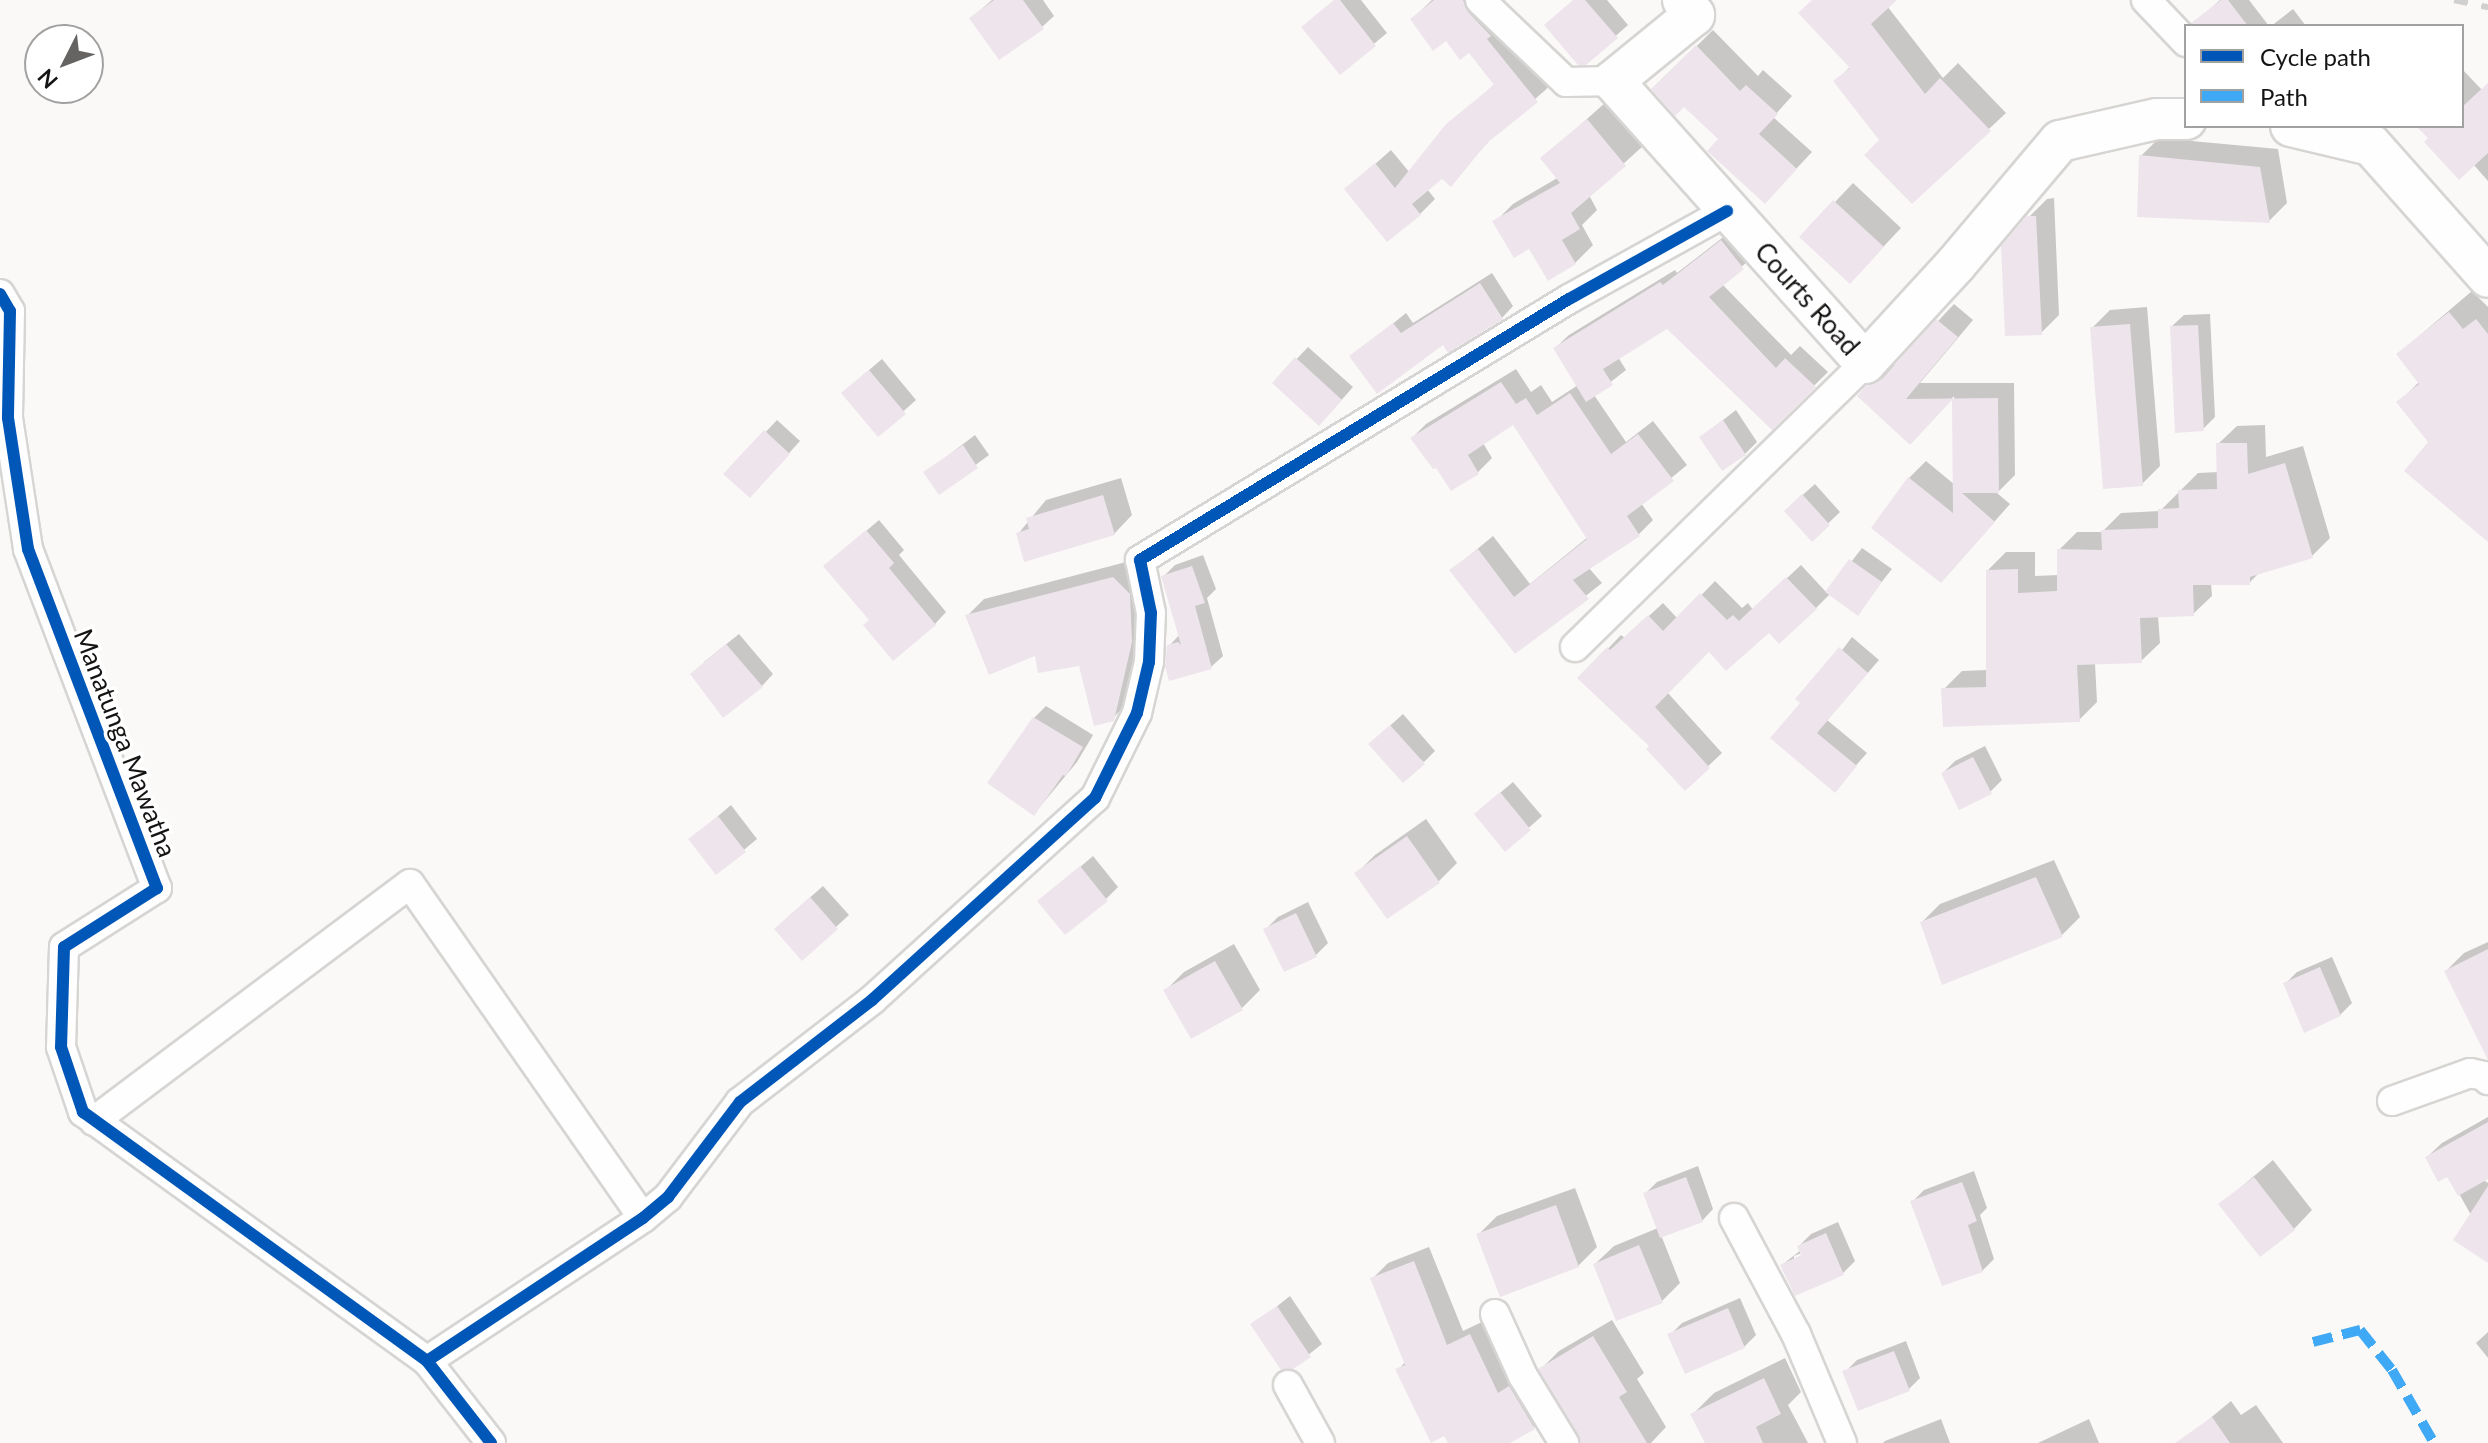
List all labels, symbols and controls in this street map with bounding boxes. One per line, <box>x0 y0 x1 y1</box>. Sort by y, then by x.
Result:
north arrow <box>24 24 104 104</box>
legend <box>2184 24 2464 128</box>
text: Cycle path <box>2260 42 2371 71</box>
text: N <box>32 64 63 94</box>
text: Path <box>2260 82 2308 111</box>
street label: Courts Road <box>1748 236 1866 362</box>
street label: Manatunga Mawatha <box>67 625 183 861</box>

